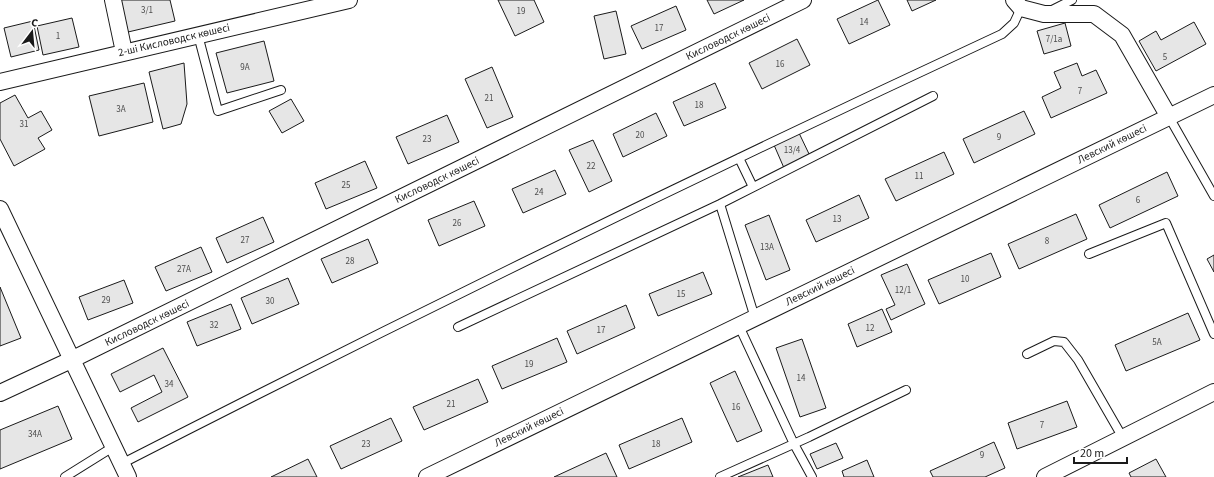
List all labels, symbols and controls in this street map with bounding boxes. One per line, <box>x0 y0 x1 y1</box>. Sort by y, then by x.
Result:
house number: 3/1 <box>141 4 153 17</box>
house number: 19 <box>517 5 526 18</box>
street label: Кисловодск көшесі <box>683 10 773 64</box>
north arrow <box>12 12 52 52</box>
text: С <box>29 15 40 31</box>
house number: 14 <box>860 16 869 29</box>
street label: 2-ші Кисловодск көшесі <box>117 20 231 60</box>
house number: 17 <box>655 22 664 35</box>
house number: 1 <box>56 30 60 43</box>
house number: 7/1а <box>1046 33 1062 46</box>
house number: 5 <box>1163 51 1168 64</box>
house number: 16 <box>776 58 785 71</box>
house number: 9А <box>240 61 250 74</box>
house number: 7 <box>1078 85 1083 98</box>
house number: 21 <box>485 92 493 105</box>
house number: 18 <box>695 99 704 112</box>
house number: 3А <box>116 103 126 116</box>
house number: 31 <box>20 118 28 131</box>
street label: Левский көшесі <box>1075 121 1149 167</box>
house number: 20 <box>636 129 645 142</box>
house number: 9 <box>997 131 1002 144</box>
house number: 23 <box>423 133 432 146</box>
house number: 13/4 <box>784 144 801 157</box>
street label: Кисловодск көшесі <box>392 153 482 207</box>
house number: 22 <box>587 160 596 173</box>
house number: 11 <box>915 170 923 183</box>
house number: 25 <box>342 179 351 192</box>
house number: 24 <box>535 186 544 199</box>
house number: 6 <box>1136 194 1141 207</box>
house number: 13 <box>833 213 842 226</box>
house number: 26 <box>453 217 462 230</box>
house number: 27 <box>241 234 250 247</box>
house number: 8 <box>1045 235 1050 248</box>
house number: 13А <box>760 241 774 254</box>
house number: 28 <box>346 255 355 268</box>
house number: 27А <box>177 263 191 276</box>
street label: Левский көшесі <box>783 263 857 309</box>
house number: 10 <box>961 273 970 286</box>
house number: 12/1 <box>895 284 911 297</box>
house number: 15 <box>677 288 686 301</box>
house number: 29 <box>102 294 111 307</box>
house number: 30 <box>266 295 275 308</box>
street label: Кисловодск көшесі <box>102 296 192 350</box>
house number: 32 <box>210 319 219 332</box>
house number: 12 <box>866 322 875 335</box>
house number: 17 <box>597 324 606 337</box>
house number: 5А <box>1152 336 1162 349</box>
house number: 19 <box>525 358 534 371</box>
house number: 14 <box>797 372 806 385</box>
house number: 34 <box>165 378 174 391</box>
house number: 21 <box>447 398 455 411</box>
house number: 16 <box>732 401 741 414</box>
street label: Левский көшесі <box>492 404 566 450</box>
house number: 7 <box>1040 419 1045 432</box>
house number: 34А <box>28 428 42 441</box>
house number: 23 <box>362 438 371 451</box>
house number: 18 <box>652 438 661 451</box>
scale bar <box>1074 439 1127 465</box>
text: 20 m <box>1080 445 1104 462</box>
house number: 9 <box>980 449 985 462</box>

